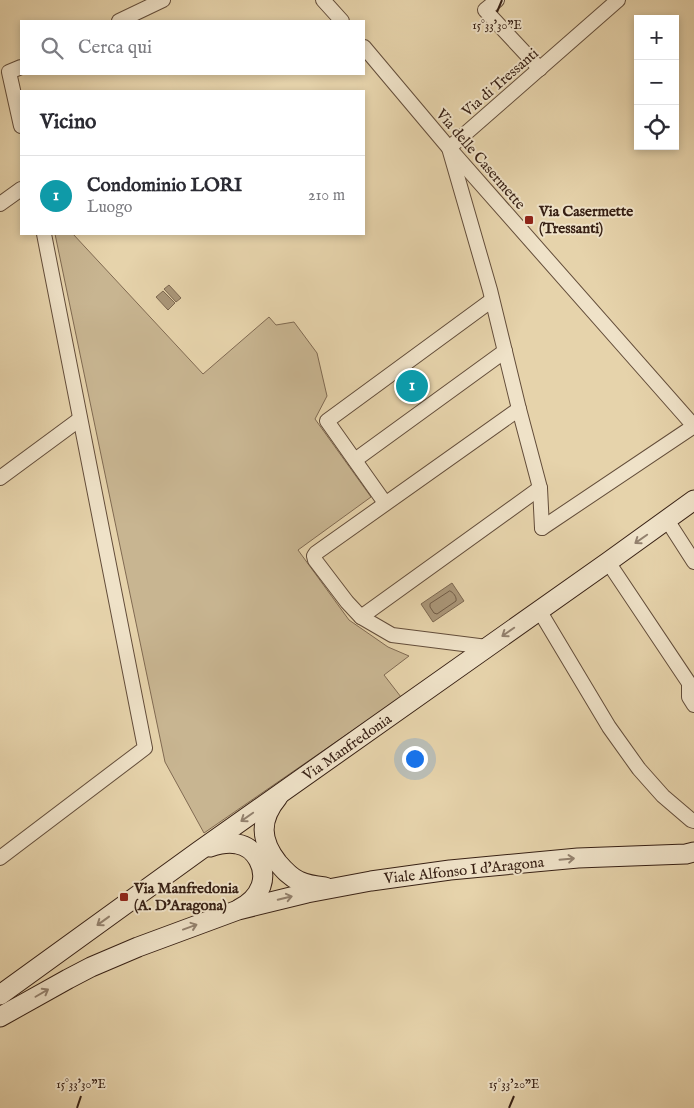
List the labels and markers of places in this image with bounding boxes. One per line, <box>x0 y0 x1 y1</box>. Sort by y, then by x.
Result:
place label: Via Casermette (Tressanti) <box>538 202 633 238</box>
marker: Via Casermette (Tressanti) <box>523 214 535 226</box>
pin: 1 <box>396 367 428 405</box>
place label: Via Manfredonia (A. D'Aragona) <box>133 879 239 915</box>
marker: Via Manfredonia (A. D'Aragona) <box>118 891 130 903</box>

